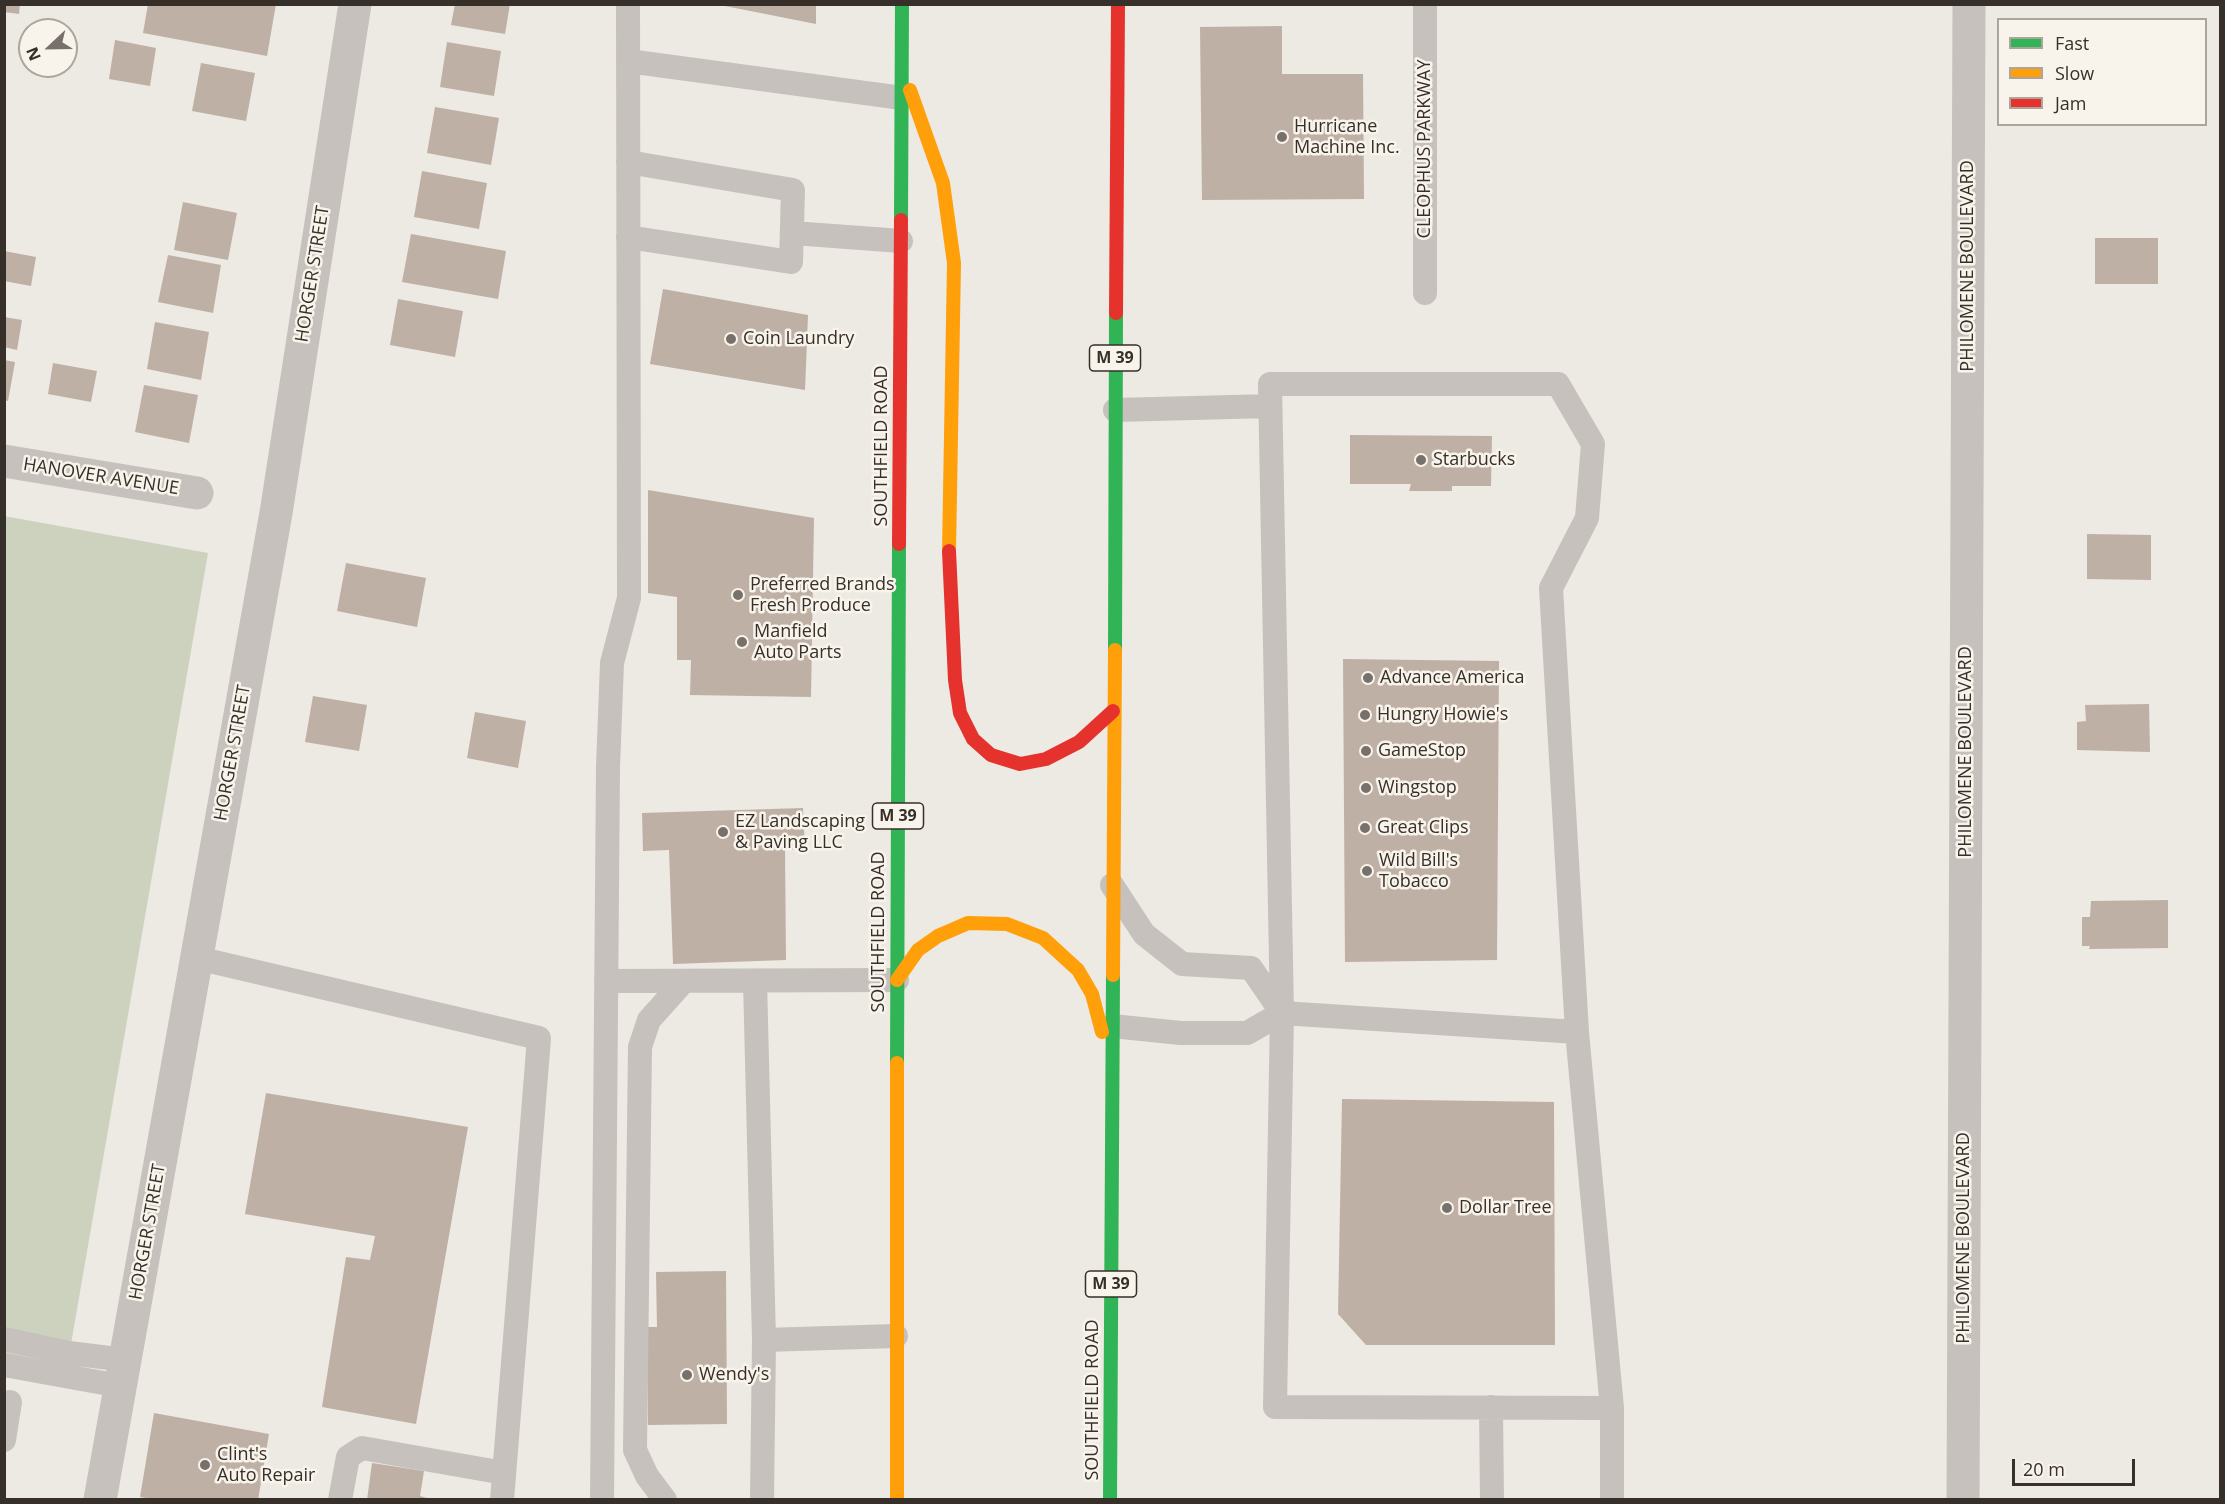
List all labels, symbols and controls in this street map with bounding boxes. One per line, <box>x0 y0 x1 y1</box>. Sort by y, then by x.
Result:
north arrow <box>18 18 78 78</box>
legend <box>1997 18 2207 126</box>
text: Fast <box>2055 31 2089 55</box>
text: N <box>21 44 46 64</box>
street label: CLEOPHUS PARKWAY <box>1414 60 1436 238</box>
text: Slow <box>2055 61 2094 85</box>
text: Jam <box>2055 91 2087 115</box>
place label: Hurricane Machine Inc. <box>1294 116 1400 158</box>
marker: Hurricane Machine Inc. <box>1275 130 1289 144</box>
street label: PHILOMENE BOULEVARD <box>1957 160 1979 372</box>
street label: HORGER STREET <box>292 204 334 344</box>
place label: Coin Laundry <box>743 328 854 350</box>
marker: Coin Laundry <box>724 332 738 346</box>
road number: M 39 <box>1090 345 1140 371</box>
street label: SOUTHFIELD ROAD <box>871 365 893 527</box>
place label: Starbucks <box>1433 449 1515 471</box>
marker: Starbucks <box>1414 453 1428 467</box>
street label: HANOVER AVENUE <box>22 454 180 500</box>
place label: Preferred Brands Fresh Produce <box>750 574 895 616</box>
marker: Preferred Brands Fresh Produce <box>731 588 745 602</box>
place label: Manfield Auto Parts <box>754 621 842 664</box>
marker: Manfield Auto Parts <box>735 635 749 649</box>
street label: PHILOMENE BOULEVARD <box>1955 646 1977 858</box>
place label: Advance America <box>1380 667 1525 689</box>
marker: Advance America <box>1361 671 1375 685</box>
street label: HORGER STREET <box>210 683 256 823</box>
place label: Hungry Howie's <box>1377 704 1508 726</box>
marker: Hungry Howie's <box>1358 708 1372 722</box>
place label: GameStop <box>1378 740 1466 762</box>
marker: GameStop <box>1359 744 1373 758</box>
place label: Wingstop <box>1378 777 1457 799</box>
marker: Wingstop <box>1359 781 1373 795</box>
road number: M 39 <box>872 803 924 829</box>
place label: EZ Landscaping & Paving LLC <box>735 811 865 854</box>
place label: Great Clips <box>1377 817 1469 839</box>
marker: Great Clips <box>1358 821 1372 835</box>
marker: EZ Landscaping & Paving LLC <box>716 825 730 839</box>
place label: Wild Bill's Tobacco <box>1379 850 1458 892</box>
street label: SOUTHFIELD ROAD <box>868 851 890 1013</box>
marker: Wild Bill's Tobacco <box>1360 864 1374 878</box>
street label: PHILOMENE BOULEVARD <box>1953 1132 1975 1344</box>
street label: HORGER STREET <box>125 1162 171 1302</box>
place label: Dollar Tree <box>1459 1197 1551 1219</box>
marker: Dollar Tree <box>1440 1201 1454 1215</box>
road number: M 39 <box>1086 1271 1136 1297</box>
street label: SOUTHFIELD ROAD <box>1082 1319 1104 1481</box>
place label: Wendy's <box>699 1364 769 1386</box>
marker: Wendy's <box>680 1368 694 1382</box>
place label: Clint's Auto Repair <box>217 1444 315 1486</box>
scale bar <box>2015 1447 2138 1485</box>
text: 20 m <box>2023 1457 2065 1481</box>
marker: Clint's Auto Repair <box>198 1458 212 1472</box>

